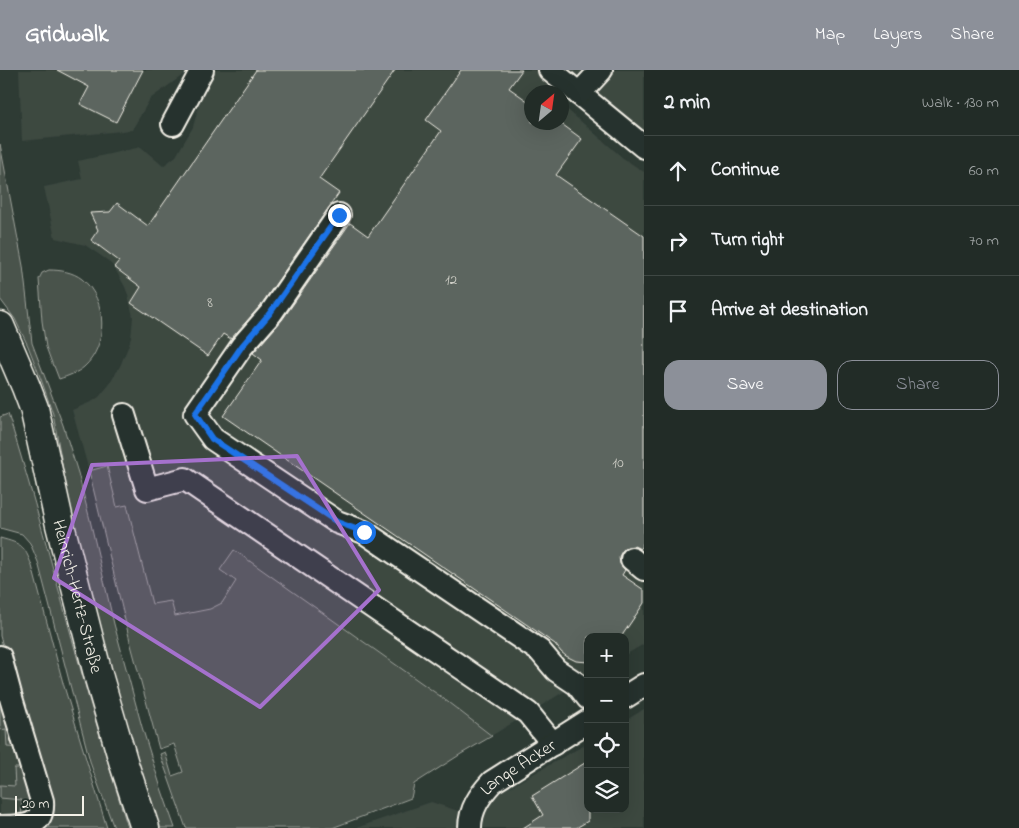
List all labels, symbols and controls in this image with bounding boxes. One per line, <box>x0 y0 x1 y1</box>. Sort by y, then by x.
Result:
text: Gridwalk <box>25 18 109 53</box>
text: Map <box>815 22 845 48</box>
text: Layers <box>873 22 923 48</box>
text: Share <box>951 22 994 48</box>
north arrow <box>524 85 569 130</box>
text: 2 min <box>664 88 710 118</box>
text: Walk · 130 m <box>922 91 999 115</box>
icon: ahead <box>664 157 692 185</box>
text: Continue <box>711 157 779 184</box>
text: 60 m <box>969 159 999 183</box>
route end <box>328 204 351 227</box>
icon: right <box>664 227 692 255</box>
text: Turn right <box>711 227 784 254</box>
text: 70 m <box>969 229 999 253</box>
house number: 12 <box>445 269 458 291</box>
house number: 8 <box>207 292 213 314</box>
icon: arrive <box>664 297 692 325</box>
text: Arrive at destination <box>711 297 868 324</box>
button: Save <box>664 360 827 410</box>
button: Share <box>837 360 999 410</box>
house number: 10 <box>612 452 624 474</box>
street label: Heinrich-Hertz-Straße <box>44 517 108 677</box>
route start <box>353 521 376 544</box>
map controls <box>584 633 629 813</box>
button: + <box>584 633 629 678</box>
button: − <box>584 678 629 723</box>
button: locate <box>584 723 629 768</box>
street label: Lange Äcker <box>475 733 562 802</box>
button: layers <box>584 768 629 813</box>
scale bar <box>15 793 84 816</box>
text: 20 m <box>22 794 49 815</box>

